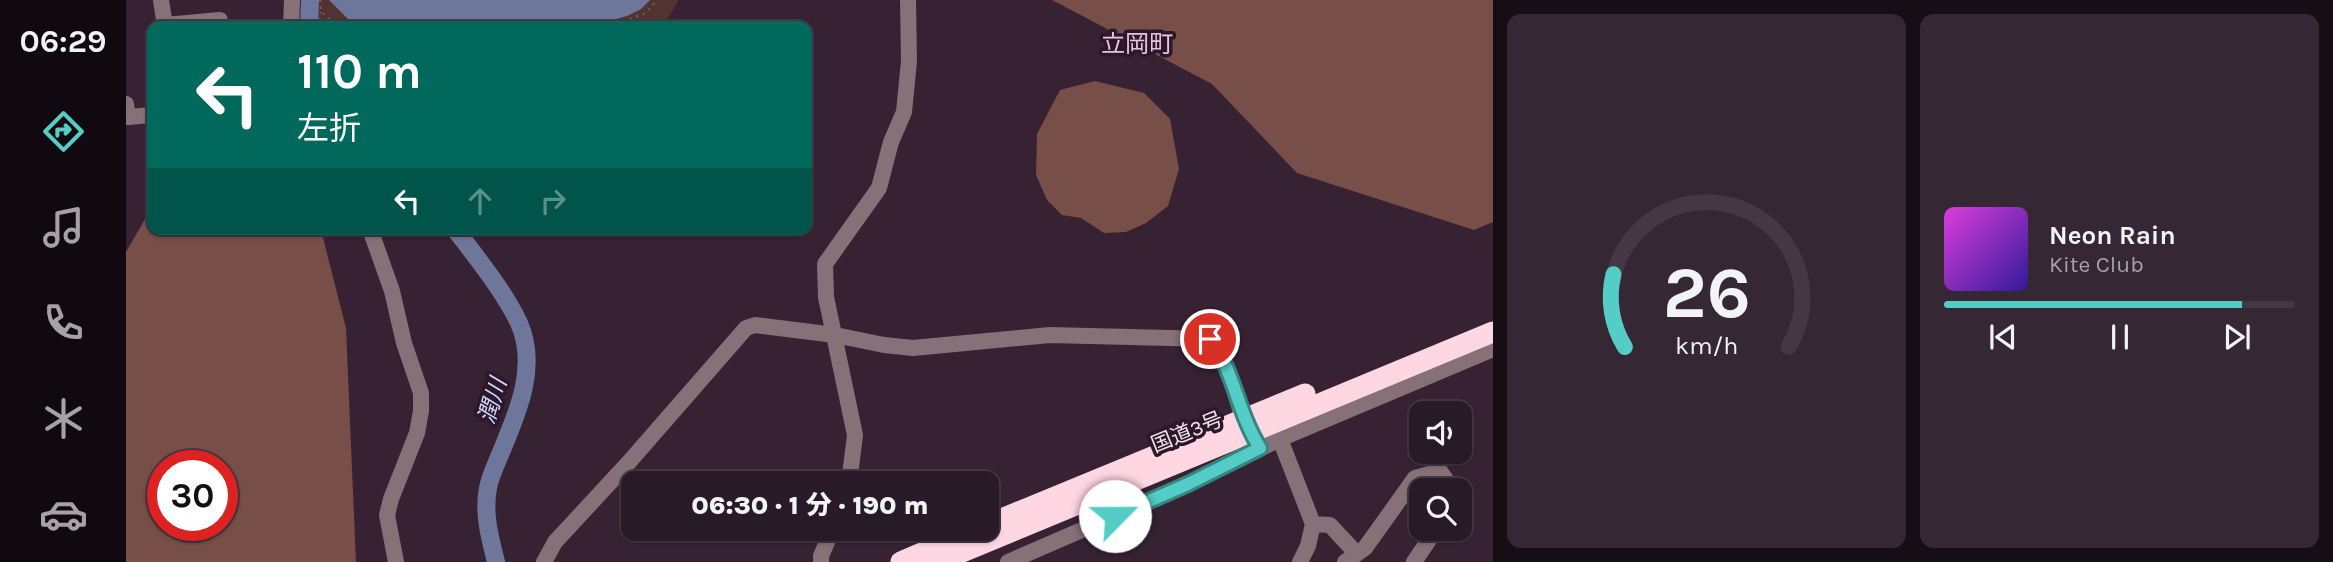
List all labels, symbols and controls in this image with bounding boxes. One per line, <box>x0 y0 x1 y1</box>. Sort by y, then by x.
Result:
text: 06:29 <box>19 23 107 60</box>
district label: 立岡町 <box>1101 30 1173 58</box>
text: 110 m <box>297 43 422 100</box>
icon: left <box>182 49 273 140</box>
icon: directions <box>39 107 88 156</box>
text: 左折 <box>297 110 361 147</box>
icon: left <box>388 182 426 220</box>
icon: ahead <box>461 182 499 220</box>
icon: right <box>534 182 572 220</box>
icon: music <box>39 203 88 252</box>
text: Neon Rain <box>2049 220 2176 251</box>
text: 26 <box>1662 250 1751 335</box>
text: Kite Club <box>2049 251 2144 278</box>
icon: phone <box>39 298 88 347</box>
pin <box>1180 309 1240 369</box>
icon: previous <box>1984 318 2022 356</box>
icon: pause <box>2101 318 2139 356</box>
icon: next <box>2218 318 2256 356</box>
icon: arrive <box>1191 320 1229 358</box>
text: km/h <box>1675 331 1738 360</box>
water label: 潤川 <box>473 372 513 427</box>
icon: climate <box>39 394 88 443</box>
map controls <box>1409 401 1472 541</box>
button: sound <box>1409 401 1472 464</box>
street label: 国道3号 <box>1148 407 1226 457</box>
speed limit sign: 30 <box>147 450 238 541</box>
button: search <box>1409 478 1472 541</box>
position arrow <box>1078 479 1152 553</box>
icon: car <box>39 490 88 539</box>
text: 06:30 · 1 分 · 190 m <box>691 490 929 521</box>

